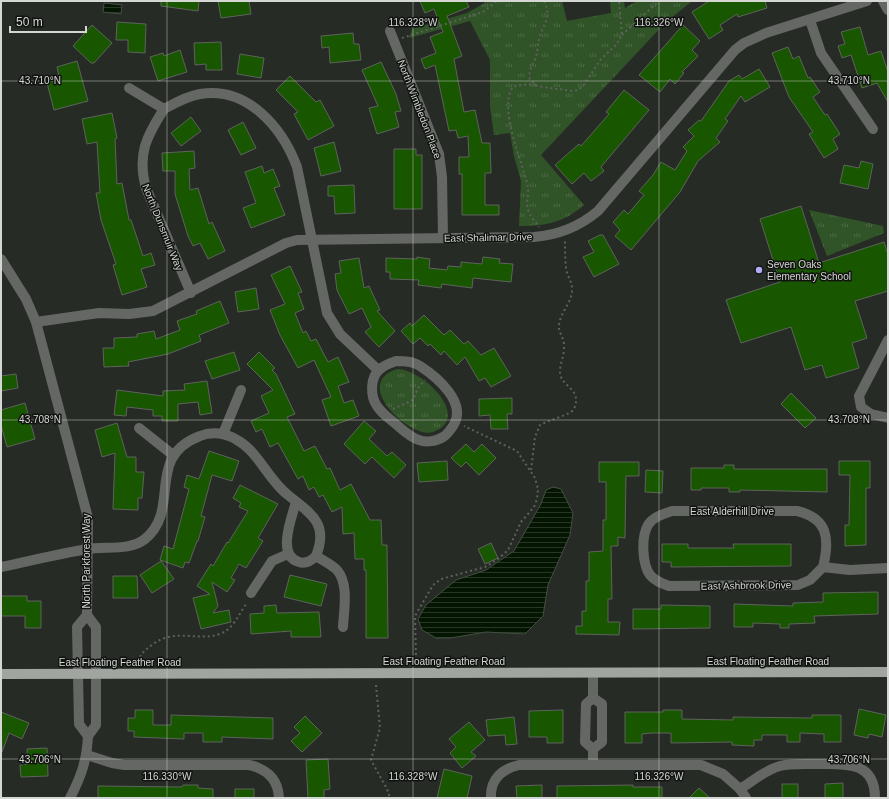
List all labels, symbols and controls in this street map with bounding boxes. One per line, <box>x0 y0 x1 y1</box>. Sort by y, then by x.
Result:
scale bar <box>10 8 86 34</box>
text: 50 m <box>16 15 43 29</box>
text: 116.328°W <box>389 17 438 28</box>
text: 116.326°W <box>635 17 684 28</box>
street label: North Wimbledon Place <box>396 58 444 161</box>
text: 43.710°N <box>19 75 61 86</box>
text: 43.710°N <box>828 75 870 86</box>
street label: North Dunsmuir Way <box>140 182 185 272</box>
street label: East Shalimar Drive <box>444 231 533 244</box>
place label: Seven Oaks Elementary School <box>767 259 851 282</box>
marker: Seven Oaks Elementary School <box>754 265 764 275</box>
text: 43.708°N <box>19 414 61 425</box>
text: 43.708°N <box>828 414 870 425</box>
street label: East Alderhill Drive <box>690 506 774 517</box>
street label: North Parkforest Way <box>81 513 92 609</box>
street label: East Ashbrook Drive <box>701 579 792 592</box>
street label: East Floating Feather Road <box>383 656 505 667</box>
street label: East Floating Feather Road <box>707 656 829 667</box>
street label: East Floating Feather Road <box>59 657 181 668</box>
text: 43.706°N <box>19 754 61 765</box>
text: 43.706°N <box>828 754 870 765</box>
text: 116.330°W <box>143 771 192 782</box>
text: 116.328°W <box>389 771 438 782</box>
text: 116.326°W <box>635 771 684 782</box>

